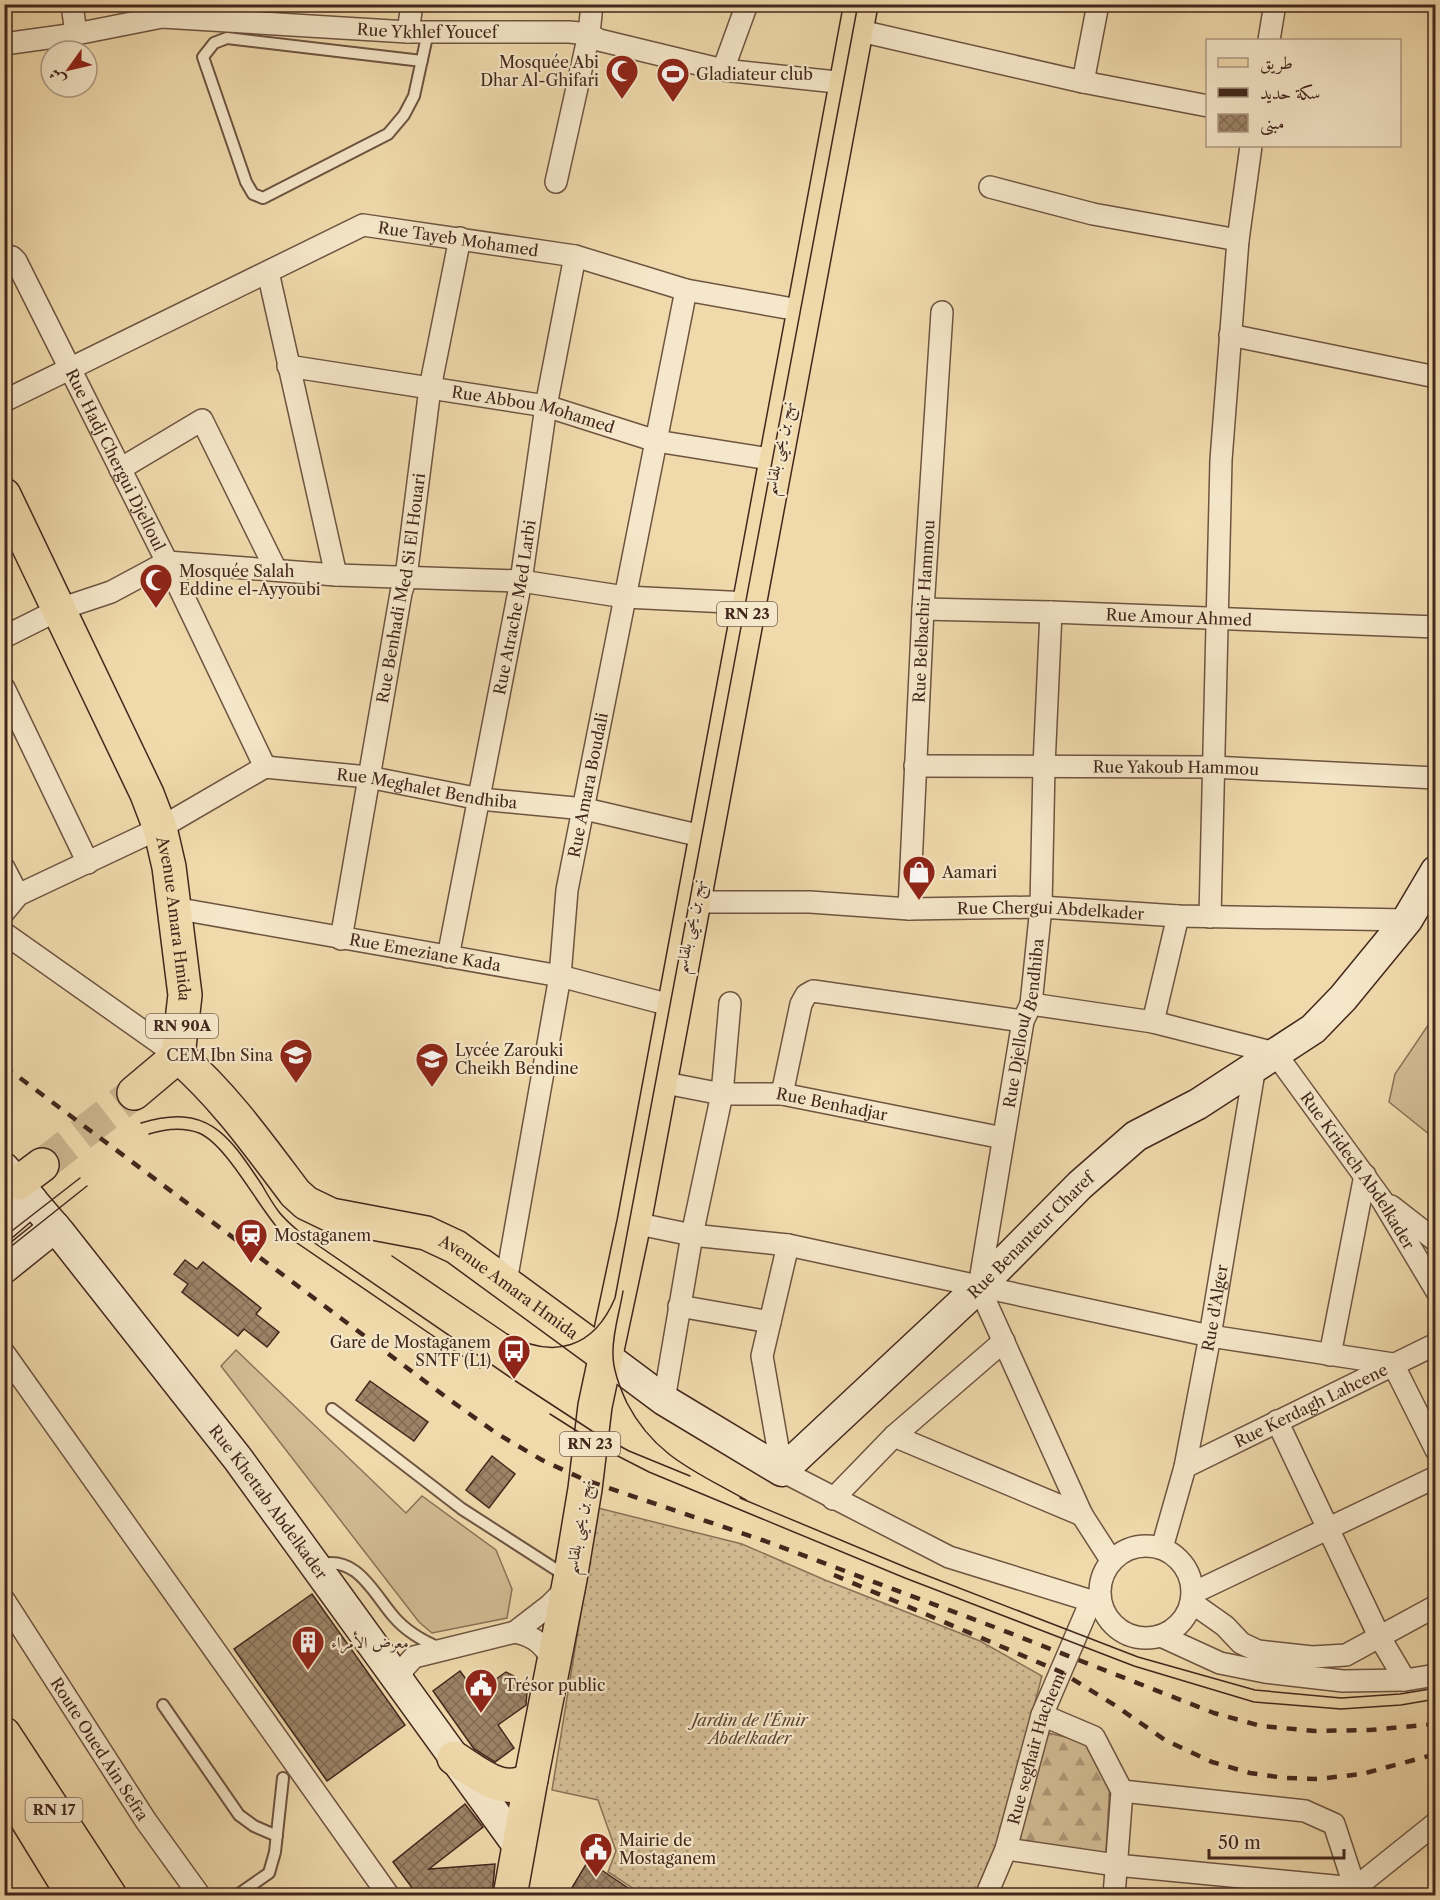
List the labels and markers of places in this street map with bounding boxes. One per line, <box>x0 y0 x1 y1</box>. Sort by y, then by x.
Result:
place label: Mosquée Abi Dhar Al-Ghifari <box>480 52 599 90</box>
mosque icon: Mosquée Abi Dhar Al-Ghifari <box>604 53 640 100</box>
sports icon: Gladiateur club <box>655 56 691 103</box>
place label: Gladiateur club <box>696 64 813 84</box>
place label: Mosquée Salah Eddine el-Ayyoubi <box>179 561 321 599</box>
mosque icon: Mosquée Salah Eddine el-Ayyoubi <box>138 562 174 609</box>
shop icon: Aamari <box>901 854 937 901</box>
place label: Aamari <box>941 862 997 882</box>
school or university icon: CEM Ibn Sina <box>278 1037 314 1084</box>
place label: Lycée Zarouki Cheikh Bendine <box>455 1040 578 1078</box>
school or university icon: Lycée Zarouki Cheikh Bendine <box>414 1041 450 1088</box>
place label: CEM Ibn Sina <box>166 1045 274 1065</box>
station icon: Mostaganem <box>233 1217 269 1264</box>
place label: Mostaganem <box>274 1225 371 1245</box>
place label: Gare de Mostaganem SNTF (L1) <box>330 1332 491 1370</box>
bus stop icon: Gare de Mostaganem SNTF (L1) <box>496 1333 532 1380</box>
building icon: معرض الأمراء <box>290 1624 326 1671</box>
place label: معرض الأمراء <box>331 1631 409 1654</box>
public building icon: Trésor public <box>463 1667 499 1714</box>
place label: Trésor public <box>504 1675 605 1695</box>
place label: Mairie de Mostaganem <box>619 1830 716 1868</box>
public building icon: Mairie de Mostaganem <box>578 1831 614 1878</box>

